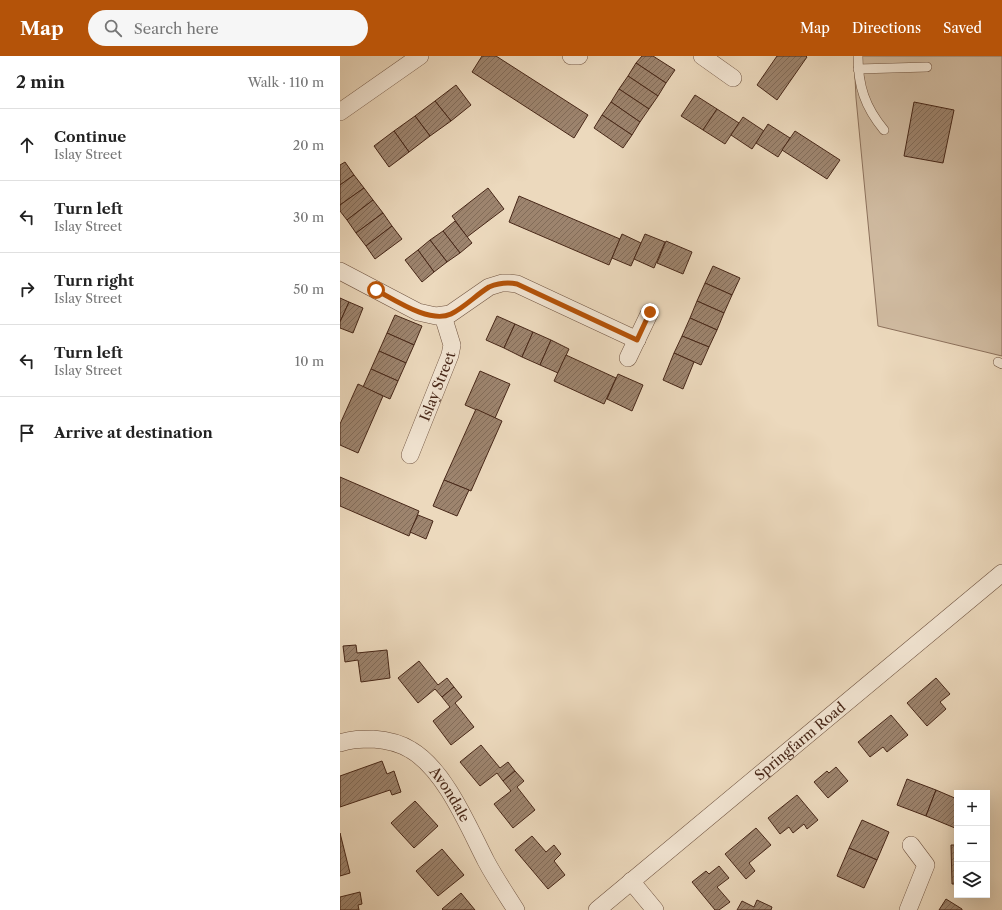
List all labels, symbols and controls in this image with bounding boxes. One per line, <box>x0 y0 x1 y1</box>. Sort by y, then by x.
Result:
search box <box>88 10 368 46</box>
text: Map <box>20 17 64 40</box>
icon: search <box>102 17 124 39</box>
text: Search here <box>134 19 219 38</box>
text: Map <box>800 19 830 37</box>
text: Directions <box>852 19 921 37</box>
text: Saved <box>943 19 982 37</box>
text: 2 min <box>16 72 65 92</box>
text: Walk · 110 m <box>248 74 324 90</box>
text: Continue <box>54 127 126 146</box>
icon: ahead <box>16 134 38 156</box>
text: 20 m <box>293 137 324 153</box>
text: Islay Street <box>54 146 122 162</box>
text: Turn left <box>54 199 123 218</box>
icon: left <box>16 206 38 228</box>
text: 30 m <box>293 209 324 225</box>
text: Islay Street <box>54 218 122 234</box>
text: Turn right <box>54 271 134 290</box>
icon: right <box>16 278 38 300</box>
text: 50 m <box>293 281 324 297</box>
route start <box>367 281 385 299</box>
text: Islay Street <box>54 290 122 306</box>
route end <box>641 303 659 321</box>
text: Turn left <box>54 343 123 362</box>
icon: left <box>16 350 38 372</box>
street label: Islay Street <box>416 350 459 424</box>
text: 10 m <box>295 353 324 369</box>
text: Islay Street <box>54 362 122 378</box>
icon: arrive <box>16 422 38 444</box>
text: Arrive at destination <box>54 423 213 442</box>
street label: Springfarm Road <box>751 698 849 784</box>
street label: Avondale <box>425 762 474 825</box>
map controls <box>954 790 990 898</box>
button: + <box>954 790 990 826</box>
button: − <box>954 826 990 862</box>
button: layers <box>954 862 990 898</box>

